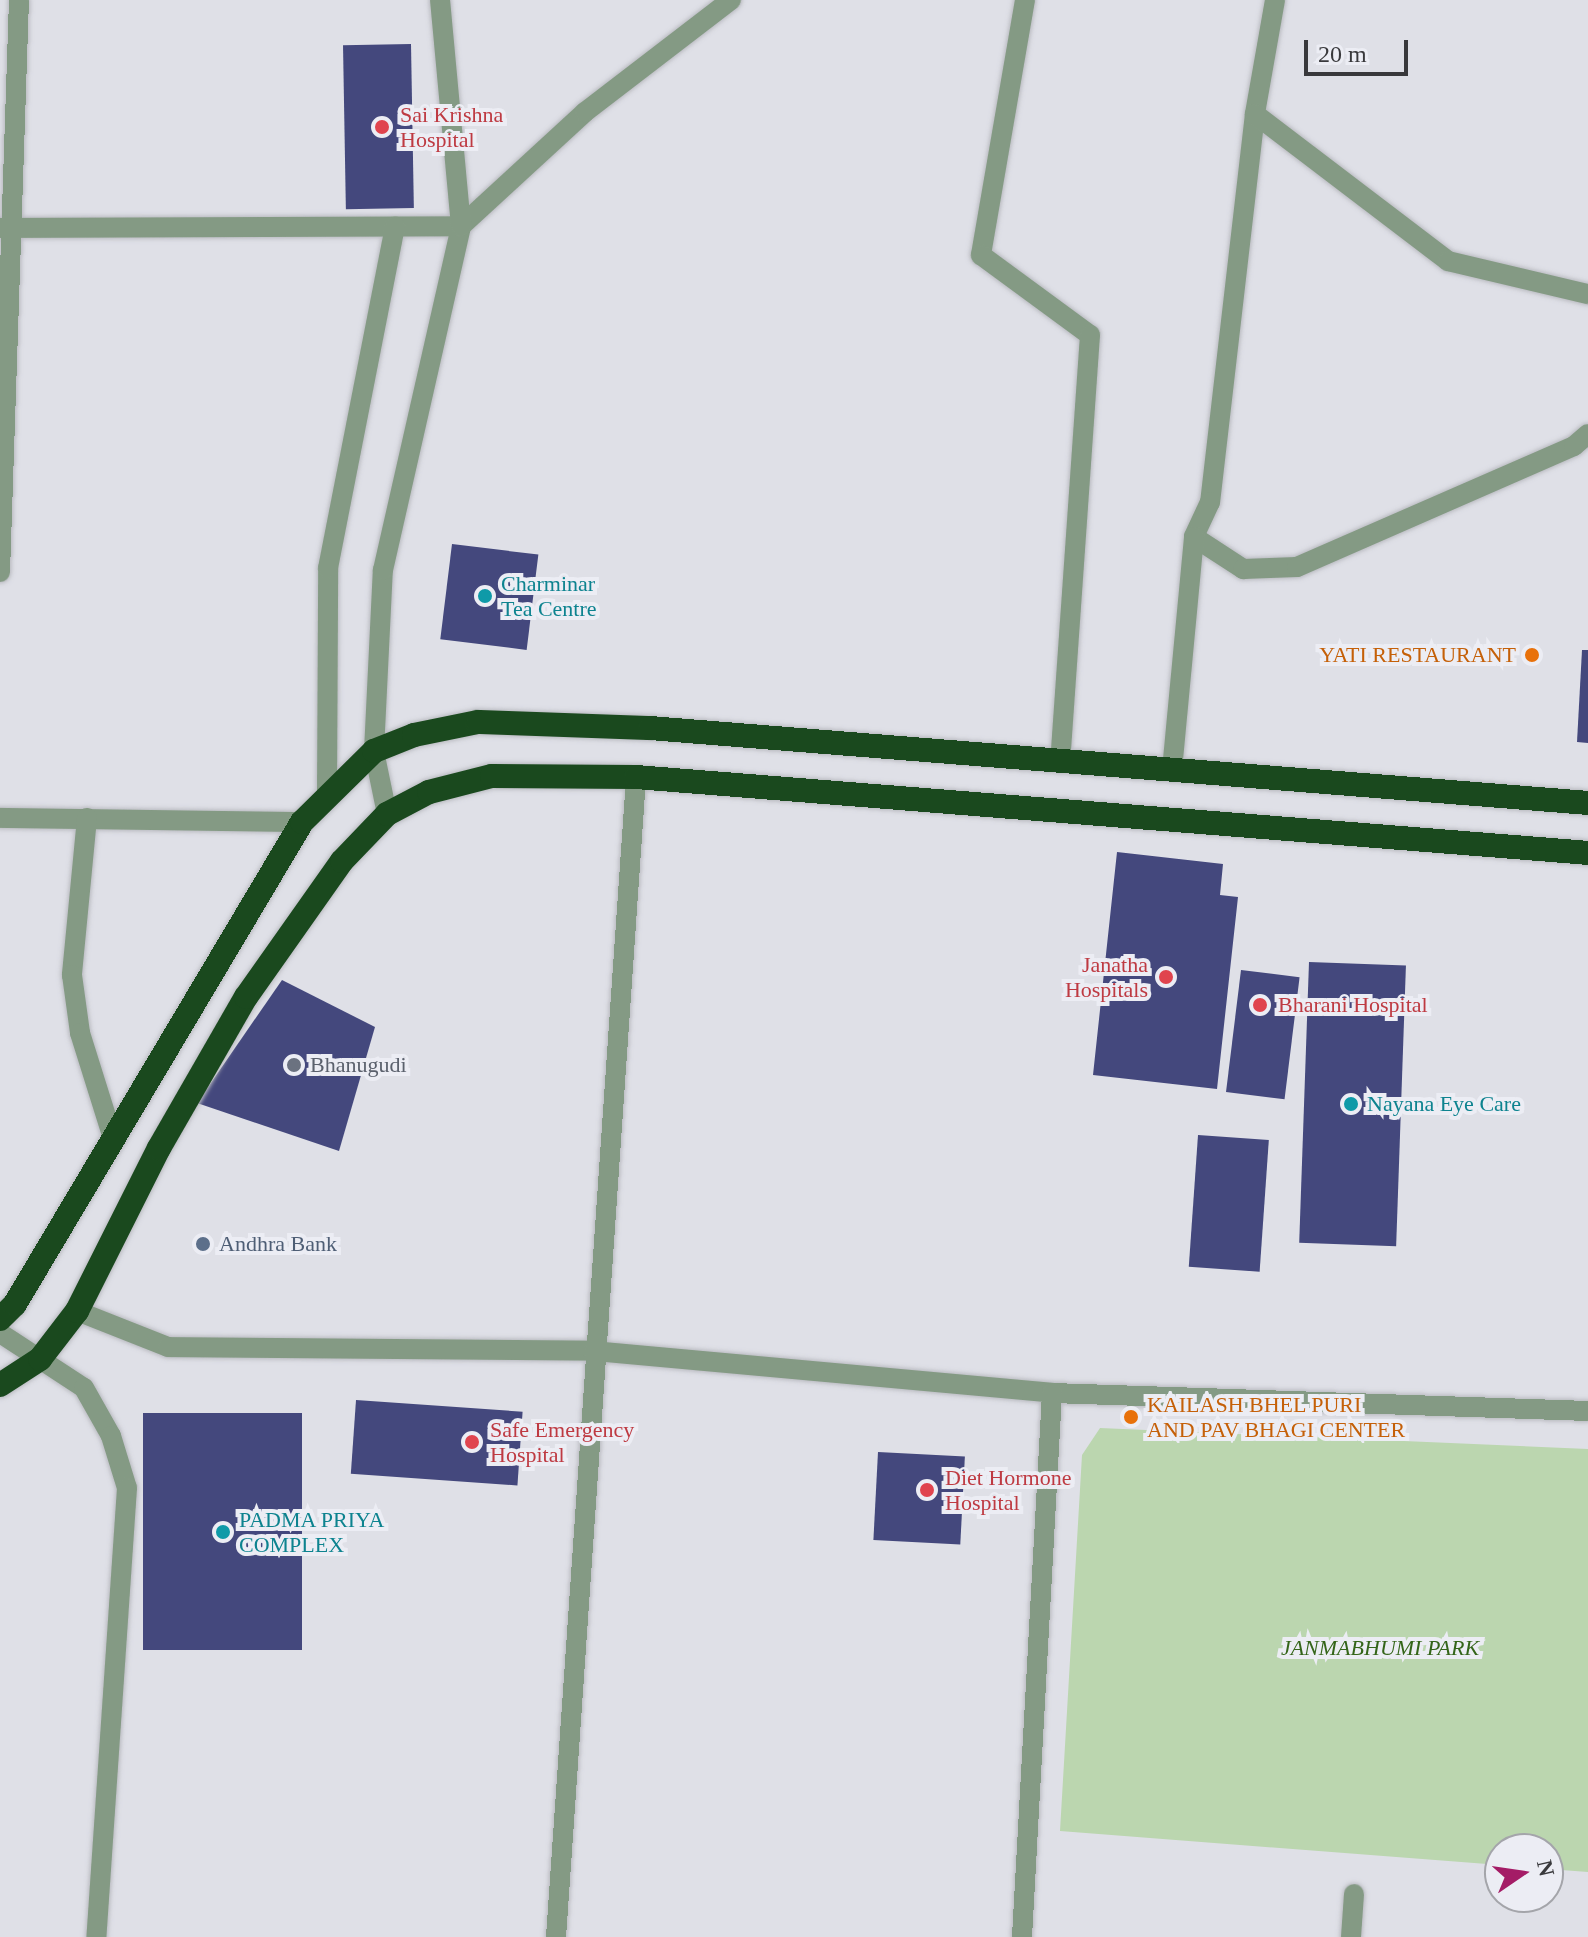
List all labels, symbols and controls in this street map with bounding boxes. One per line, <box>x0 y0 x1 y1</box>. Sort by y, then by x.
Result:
scale bar <box>1308 24 1412 74</box>
text: 20 m <box>1318 41 1367 67</box>
place label: Sai Krishna Hospital <box>400 101 503 152</box>
marker: Sai Krishna Hospital <box>371 116 393 138</box>
place label: Charminar Tea Centre <box>501 570 597 622</box>
marker: Charminar Tea Centre <box>476 587 494 605</box>
place label: YATI RESTAURANT <box>1319 642 1516 668</box>
marker: YATI RESTAURANT <box>1523 646 1541 664</box>
place label: Janatha Hospitals <box>1065 951 1148 1002</box>
marker: Janatha Hospitals <box>1155 966 1177 988</box>
place label: Bharani Hospital <box>1278 992 1428 1018</box>
marker: Bharani Hospital <box>1249 994 1271 1016</box>
place label: Bhanugudi <box>310 1052 407 1078</box>
marker: Bhanugudi <box>285 1056 303 1074</box>
place label: Nayana Eye Care <box>1367 1091 1521 1117</box>
marker: Nayana Eye Care <box>1342 1095 1360 1113</box>
place label: Andhra Bank <box>219 1231 337 1257</box>
marker: Andhra Bank <box>194 1235 212 1253</box>
place label: KAILASH BHEL PURI AND PAV BHAGI CENTER <box>1147 1391 1406 1442</box>
marker: KAILASH BHEL PURI AND PAV BHAGI CENTER <box>1122 1408 1140 1426</box>
place label: Safe Emergency Hospital <box>490 1416 634 1468</box>
marker: Safe Emergency Hospital <box>461 1431 483 1453</box>
place label: Diet Hormone Hospital <box>945 1464 1071 1516</box>
marker: Diet Hormone Hospital <box>916 1479 938 1501</box>
place label: PADMA PRIYA COMPLEX <box>239 1506 386 1558</box>
marker: PADMA PRIYA COMPLEX <box>214 1523 232 1541</box>
park label: JANMABHUMI PARK <box>1281 1635 1479 1661</box>
north arrow <box>1484 1833 1564 1913</box>
text: N <box>1532 1857 1560 1878</box>

